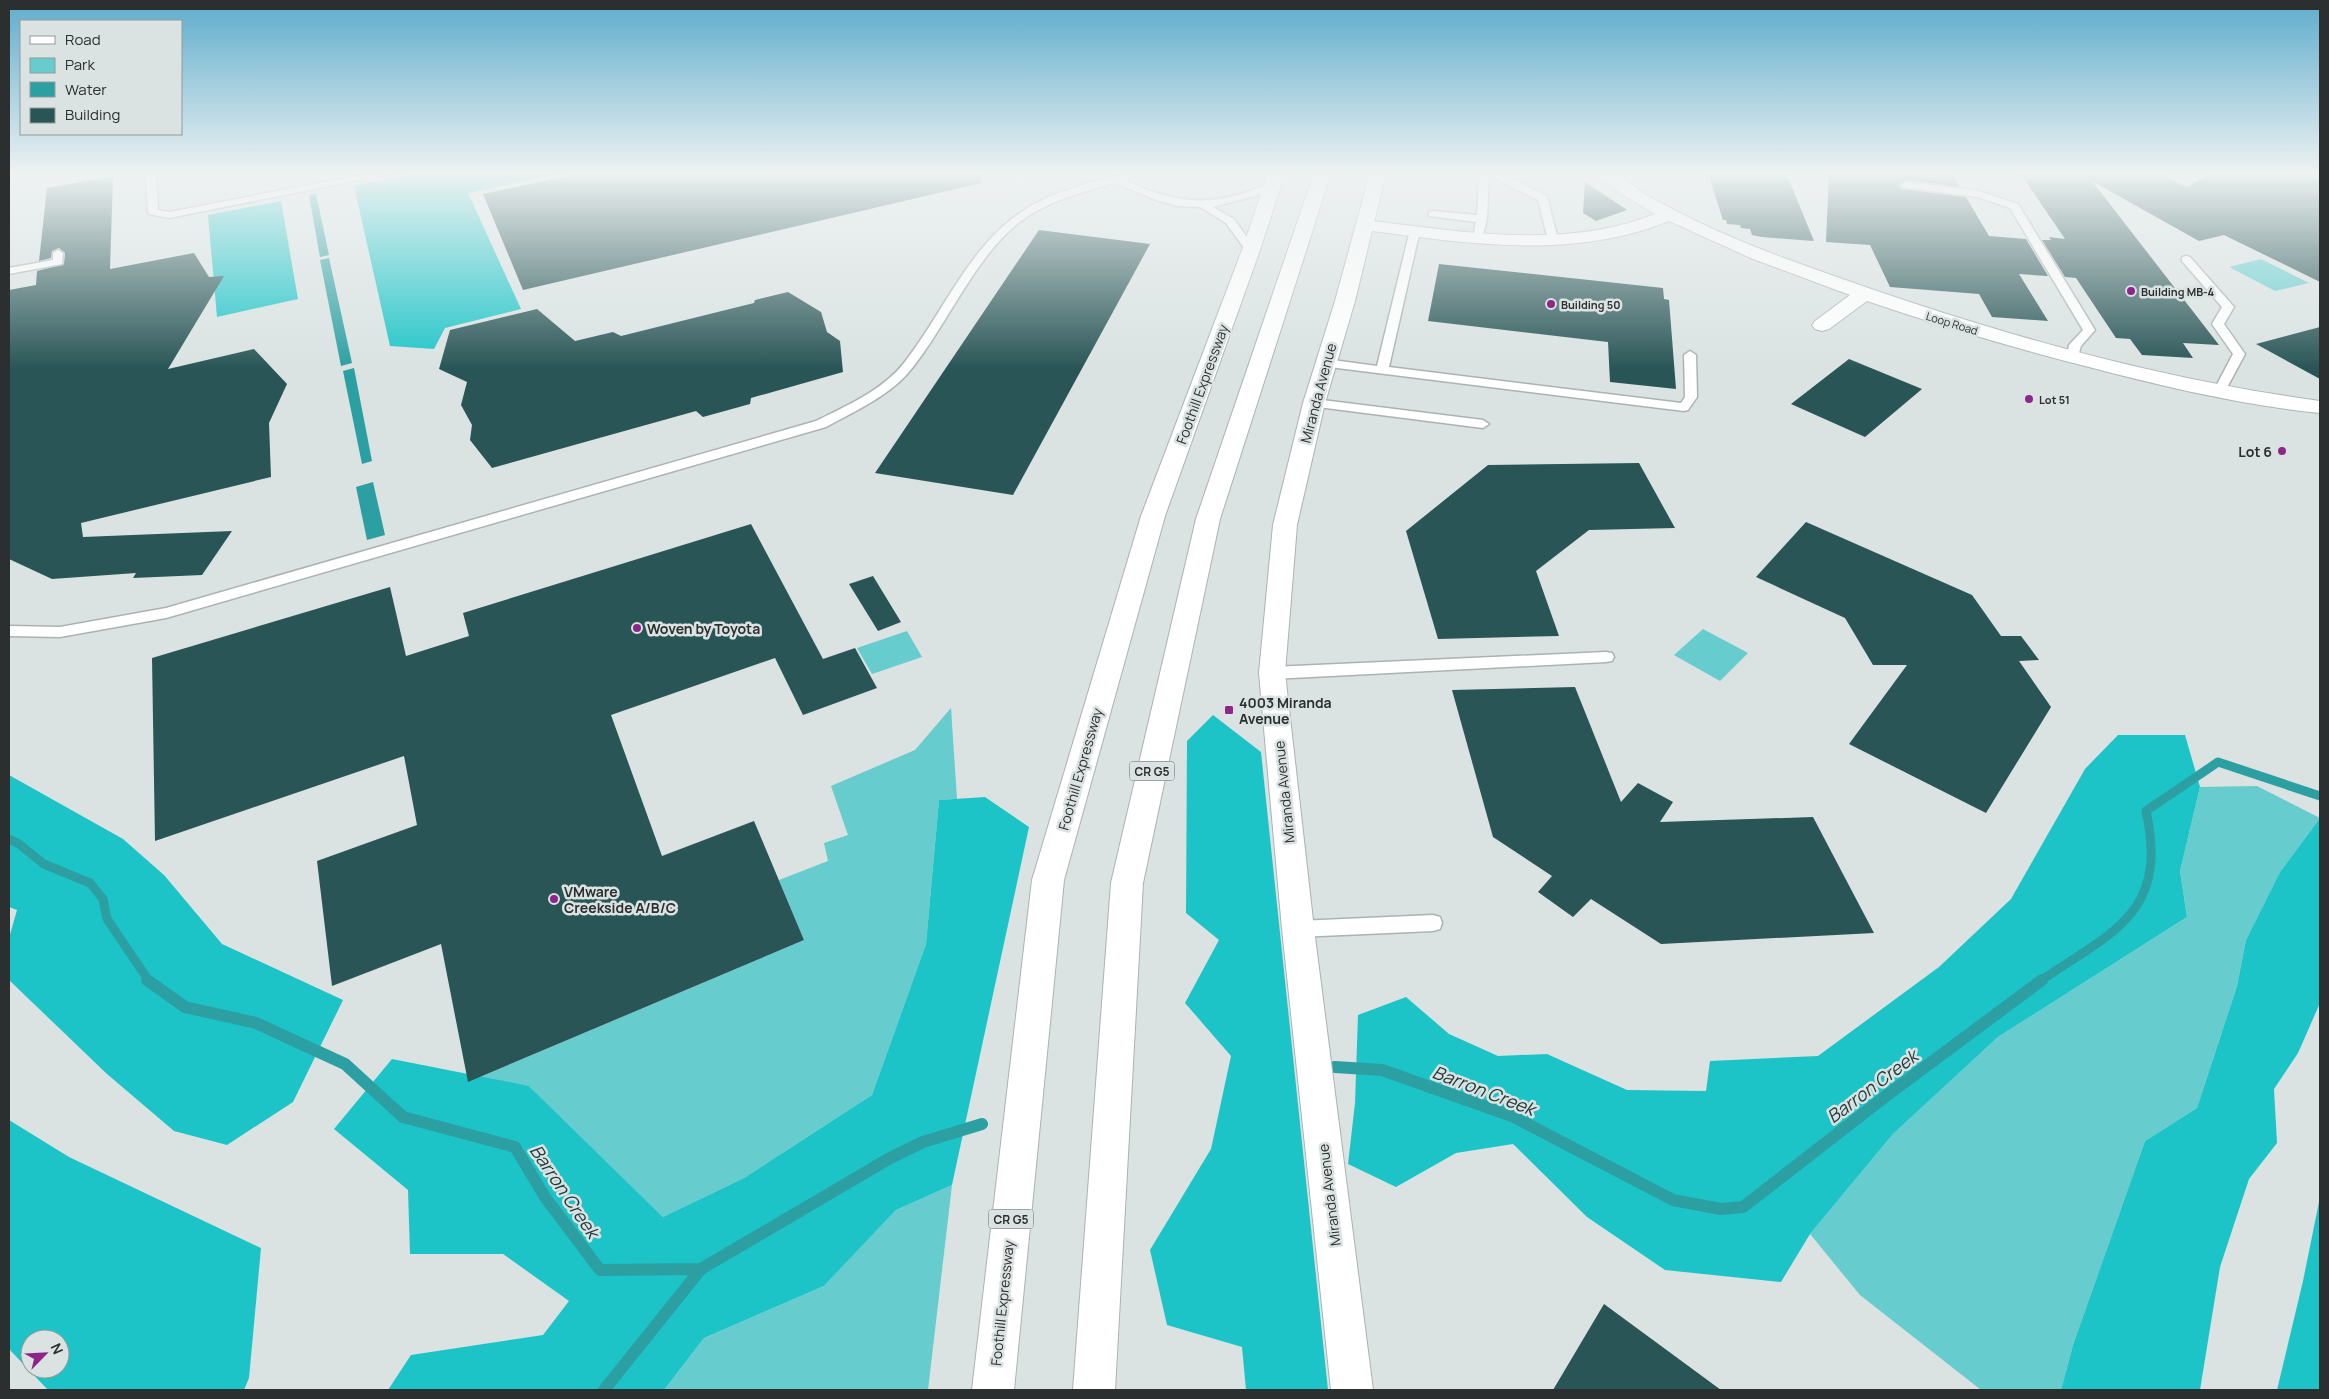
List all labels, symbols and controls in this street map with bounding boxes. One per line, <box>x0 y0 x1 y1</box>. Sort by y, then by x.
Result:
legend <box>20 20 182 135</box>
text: Road <box>65 29 101 50</box>
text: Park <box>65 54 95 75</box>
text: Water <box>65 79 107 100</box>
text: Building <box>65 104 120 125</box>
place label: Building MB-4 <box>2141 284 2215 299</box>
marker: Building MB-4 <box>2125 285 2137 297</box>
place label: Building 50 <box>1561 297 1620 312</box>
marker: Building 50 <box>1545 298 1557 310</box>
street label: Loop Road <box>1924 308 1980 338</box>
street label: Foothill Expressway <box>1171 321 1233 447</box>
street label: Miranda Avenue <box>1296 341 1340 445</box>
place label: Lot 51 <box>2039 392 2070 407</box>
marker: Lot 51 <box>2023 393 2035 405</box>
place label: Lot 6 <box>2238 442 2272 461</box>
marker: Lot 6 <box>2276 445 2288 457</box>
place label: Woven by Toyota <box>647 619 760 638</box>
marker: Woven by Toyota <box>631 622 643 634</box>
place label: 4003 Miranda Avenue <box>1239 693 1332 728</box>
marker: 4003 Miranda Avenue <box>1223 704 1235 716</box>
street label: Foothill Expressway <box>1053 705 1107 832</box>
street label: Miranda Avenue <box>1269 740 1299 844</box>
road number: CR G5 <box>1130 761 1174 780</box>
place label: VMware Creekside A/B/C <box>564 882 676 917</box>
marker: VMware Creekside A/B/C <box>548 893 560 905</box>
water label: Barron Creek <box>1822 1042 1925 1128</box>
water label: Barron Creek <box>1429 1059 1542 1122</box>
water label: Barron Creek <box>525 1140 607 1245</box>
street label: Miranda Avenue <box>1313 1143 1345 1247</box>
road number: CR G5 <box>988 1210 1034 1228</box>
street label: Foothill Expressway <box>986 1239 1018 1367</box>
north arrow <box>20 1329 70 1379</box>
text: N <box>47 1340 68 1357</box>

